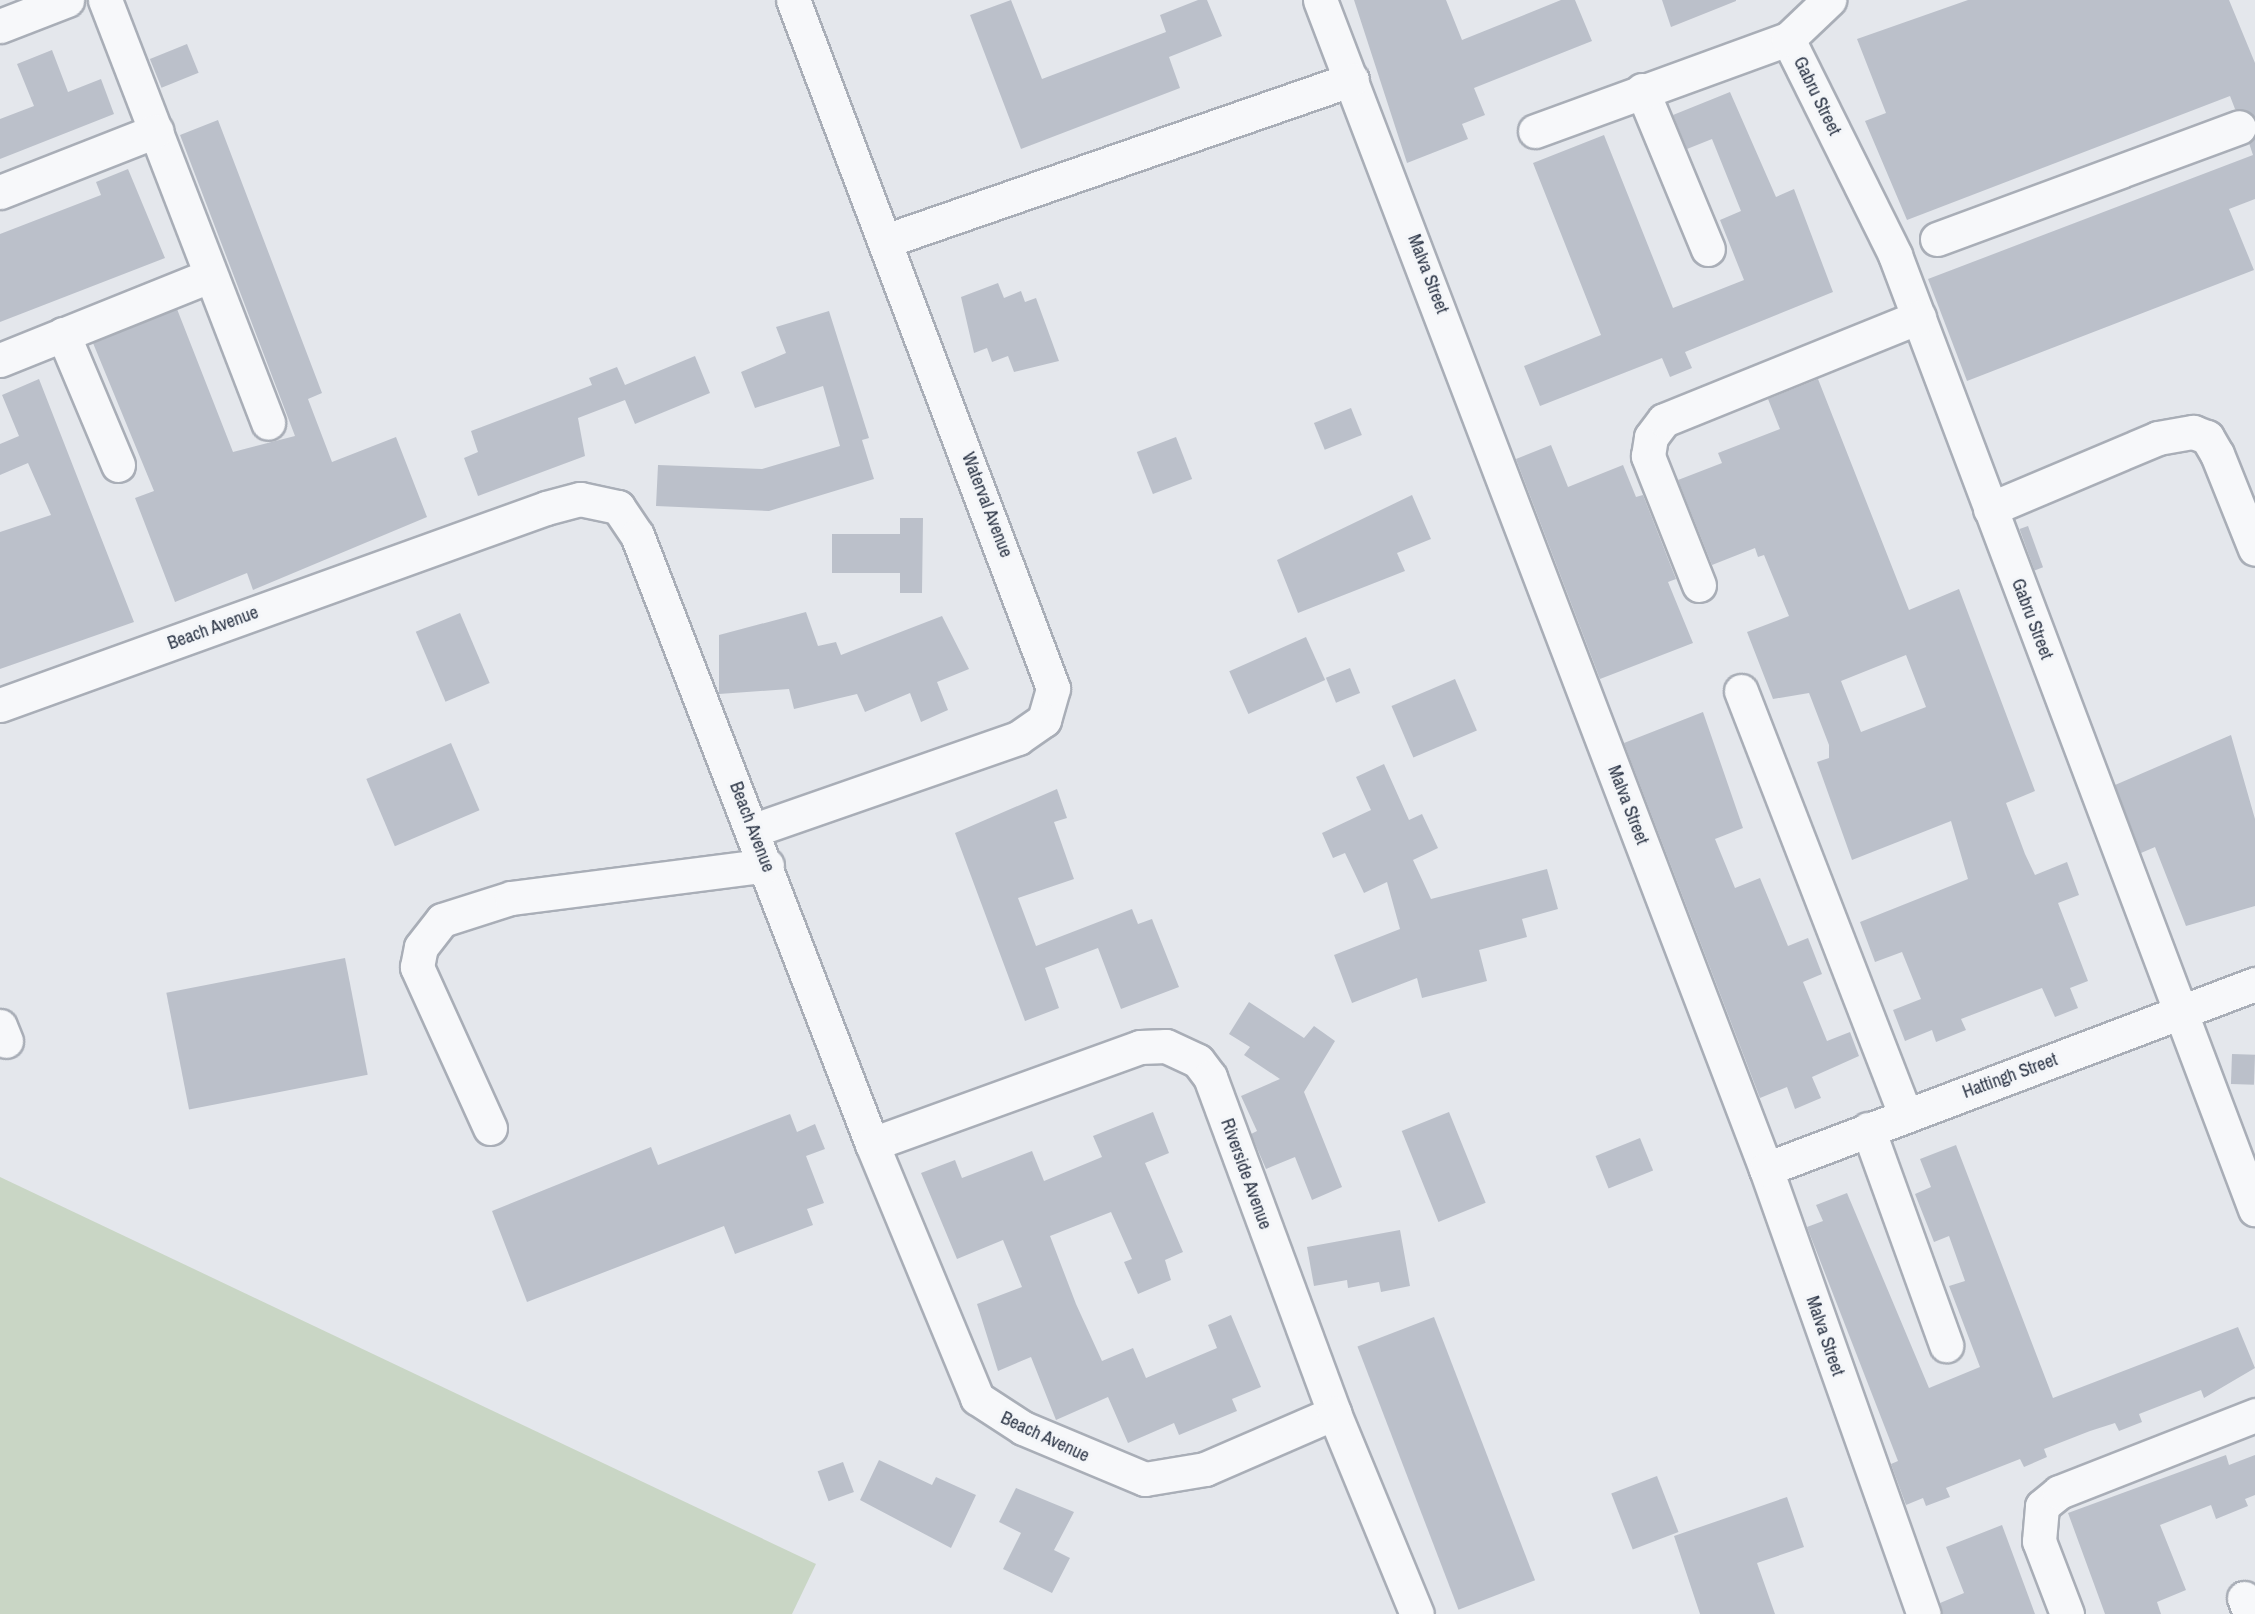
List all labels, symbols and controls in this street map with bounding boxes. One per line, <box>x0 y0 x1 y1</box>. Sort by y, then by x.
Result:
street label: Gabru Street <box>1789 53 1845 139</box>
street label: Malva Street <box>1403 231 1453 317</box>
street label: Waterval Avenue <box>957 449 1017 561</box>
street label: Gabru Street <box>2007 576 2057 662</box>
street label: Beach Avenue <box>164 601 262 655</box>
street label: Malva Street <box>1603 762 1653 848</box>
street label: Beach Avenue <box>725 778 779 876</box>
street label: Hattingh Street <box>1960 1049 2060 1103</box>
street label: Riverside Avenue <box>1216 1115 1276 1233</box>
street label: Malva Street <box>1801 1293 1849 1379</box>
street label: Beach Avenue <box>997 1407 1093 1467</box>

